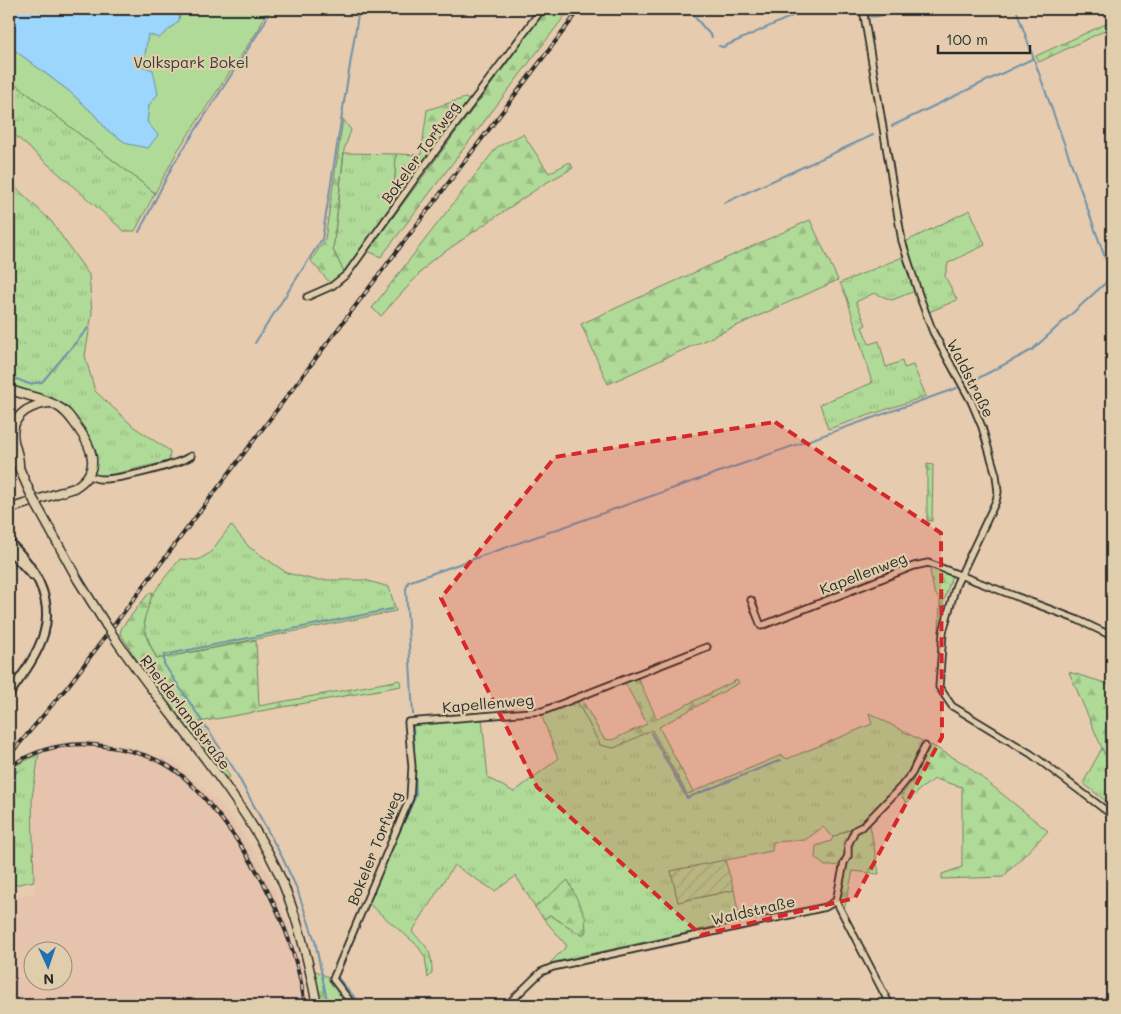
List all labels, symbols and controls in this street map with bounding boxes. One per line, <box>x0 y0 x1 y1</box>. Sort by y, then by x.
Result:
scale bar <box>938 22 1031 54</box>
text: 100 m <box>946 29 988 49</box>
park label: Volkspark Bokel <box>133 52 249 72</box>
street label: Bokeler Torfweg <box>376 97 464 207</box>
street label: Waldstraße <box>943 335 999 421</box>
street label: Kapellenweg <box>817 547 910 599</box>
street label: Rheiderlandstraße <box>136 651 236 773</box>
street label: Kapellenweg <box>441 689 535 717</box>
street label: Bokeler Torfweg <box>342 788 406 908</box>
street label: Waldstraße <box>709 891 797 929</box>
north arrow <box>22 942 72 992</box>
text: N <box>43 970 55 989</box>

